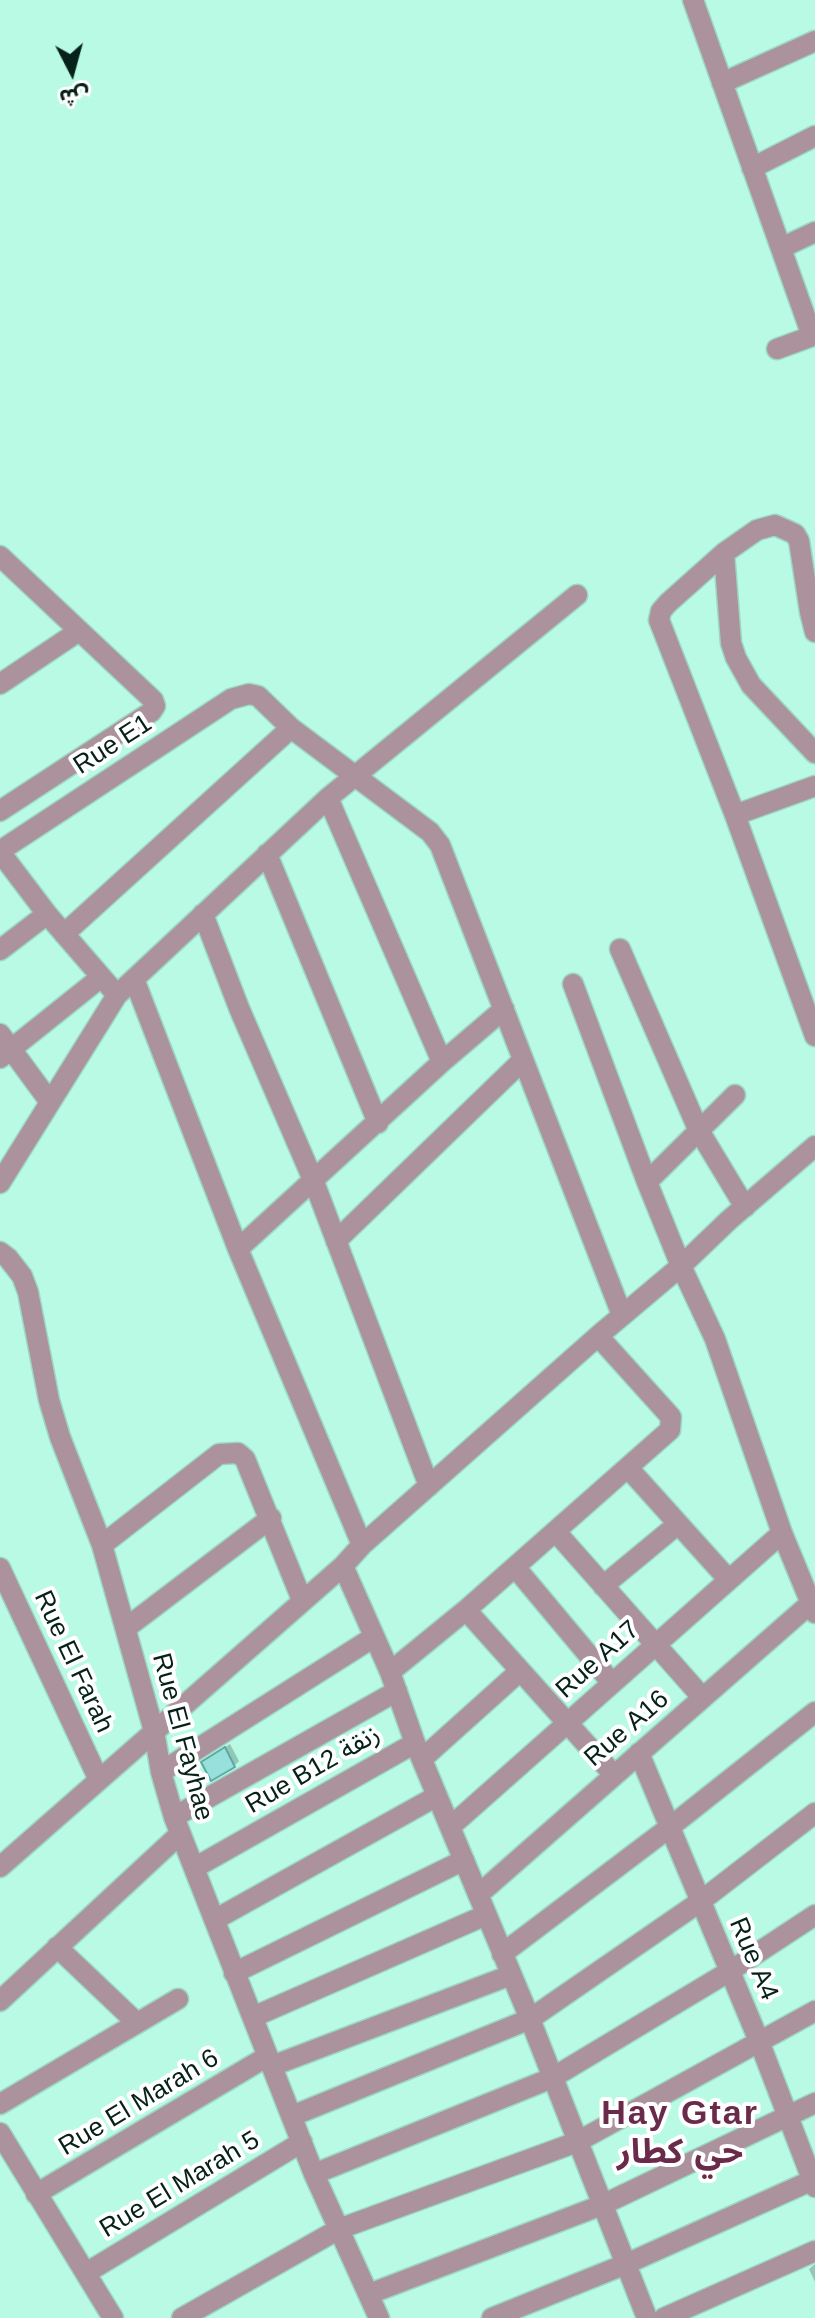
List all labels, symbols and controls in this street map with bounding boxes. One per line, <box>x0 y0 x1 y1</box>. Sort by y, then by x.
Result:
north arrow <box>32 32 112 112</box>
text: ش <box>58 82 91 110</box>
street label: Rue E1 <box>68 708 158 782</box>
street label: Rue El Farah <box>26 1586 120 1738</box>
street label: Rue A17 <box>550 1615 646 1705</box>
street label: Rue El Fayhae <box>145 1650 219 1824</box>
street label: Rue A16 <box>579 1684 675 1774</box>
street label: Rue B12 زنقة <box>240 1719 386 1821</box>
street label: Rue A4 <box>722 1913 784 2005</box>
street label: Rue El Marah 6 <box>54 2043 224 2163</box>
district label: Hay Gtar حي كطار <box>601 2095 759 2174</box>
street label: Rue El Marah 5 <box>95 2125 265 2245</box>

